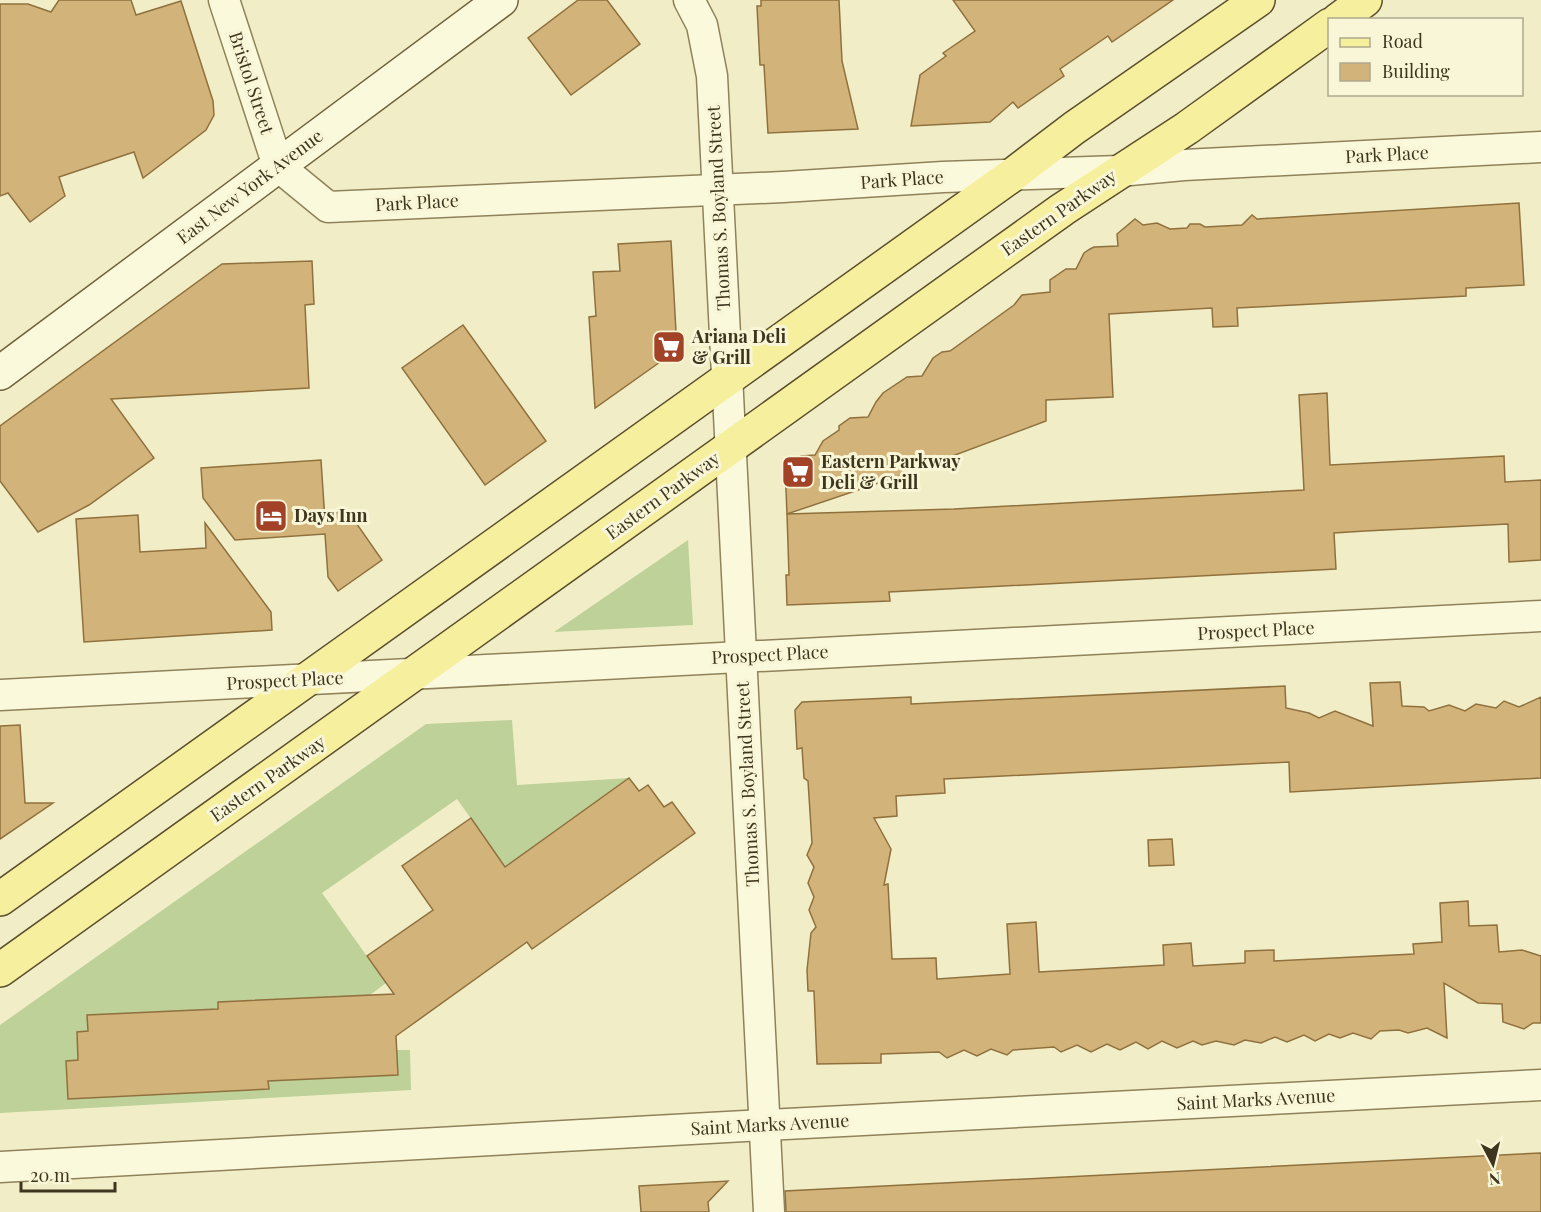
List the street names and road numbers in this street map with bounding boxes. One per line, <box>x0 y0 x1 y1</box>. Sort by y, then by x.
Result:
street label: Bristol Street <box>224 28 280 138</box>
street label: Thomas S. Boyland Street <box>701 104 735 311</box>
street label: East New York Avenue <box>171 123 327 249</box>
street label: Park Place <box>1345 140 1429 168</box>
street label: Park Place <box>859 164 944 194</box>
street label: Eastern Parkway <box>996 164 1121 261</box>
street label: Park Place <box>375 188 459 216</box>
street label: Eastern Parkway <box>601 446 724 545</box>
street label: Prospect Place <box>1197 615 1315 645</box>
street label: Prospect Place <box>711 639 829 669</box>
street label: Prospect Place <box>226 665 344 695</box>
street label: Thomas S. Boyland Street <box>730 680 764 887</box>
street label: Eastern Parkway <box>205 730 330 827</box>
street label: Saint Marks Avenue <box>1176 1083 1336 1115</box>
street label: Saint Marks Avenue <box>690 1108 850 1140</box>

